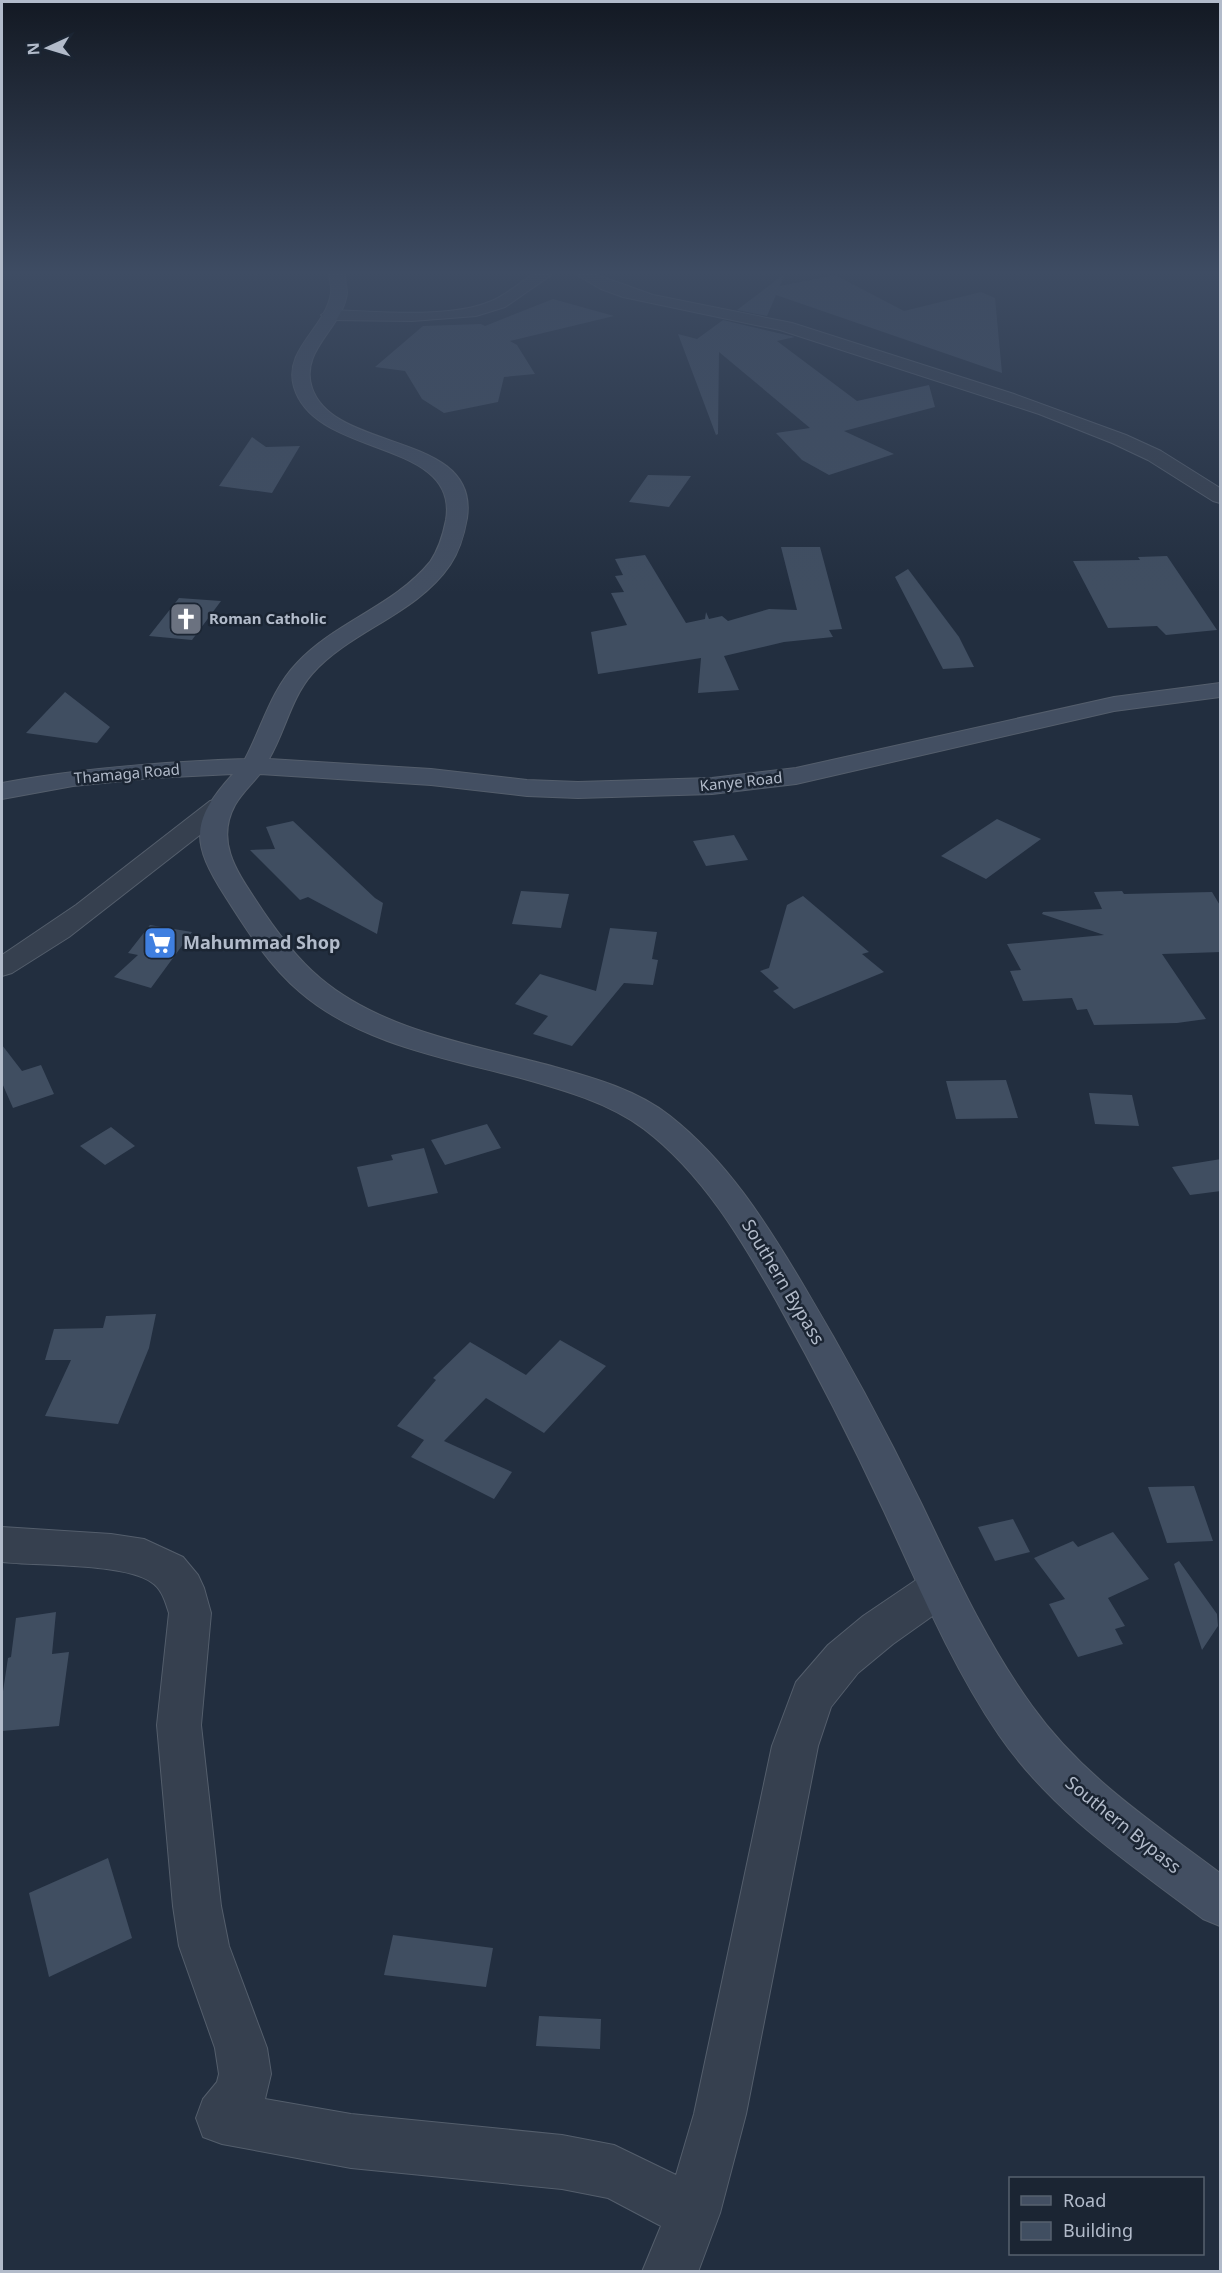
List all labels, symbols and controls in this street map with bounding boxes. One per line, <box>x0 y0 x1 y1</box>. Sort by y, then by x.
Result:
north arrow <box>18 18 78 78</box>
text: N <box>22 42 44 56</box>
church icon: Roman Catholic <box>168 601 204 637</box>
place label: Roman Catholic <box>209 608 327 628</box>
street label: Thamaga Road <box>73 758 181 788</box>
street label: Kanye Road <box>699 767 783 795</box>
supermarket icon: Mahummad Shop <box>142 925 178 961</box>
place label: Mahummad Shop <box>183 930 340 954</box>
street label: Southern Bypass <box>737 1214 831 1349</box>
street label: Southern Bypass <box>1061 1770 1186 1878</box>
legend <box>1009 2177 1204 2255</box>
text: Road <box>1063 2188 1106 2212</box>
text: Building <box>1063 2218 1133 2242</box>

